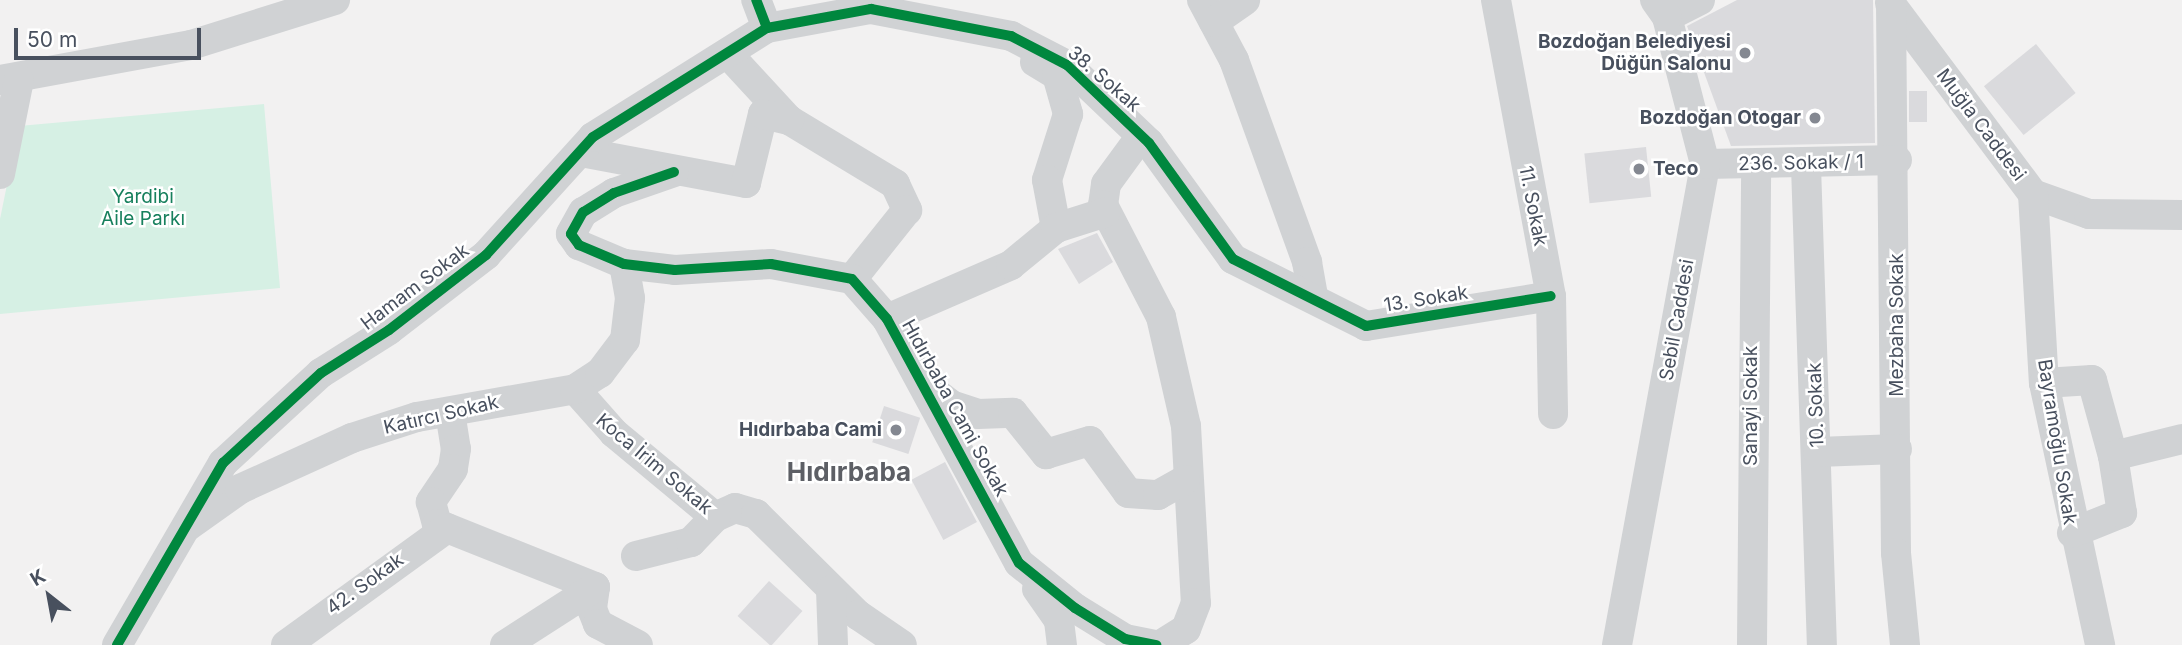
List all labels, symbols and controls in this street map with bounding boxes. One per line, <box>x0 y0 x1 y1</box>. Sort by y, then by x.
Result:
scale bar <box>18 14 205 58</box>
text: 50 m <box>27 27 77 52</box>
place label: Bozdoğan Belediyesi Düğün Salonu <box>1538 31 1731 75</box>
street label: 38. Sokak <box>1063 41 1145 117</box>
marker: Bozdoğan Belediyesi Düğün Salonu <box>1737 45 1753 61</box>
street label: Muğla Caddesi <box>1932 65 2030 185</box>
place label: Bozdoğan Otogar <box>1640 107 1801 129</box>
marker: Bozdoğan Otogar <box>1807 110 1823 126</box>
street label: 236. Sokak / 1 <box>1738 151 1864 175</box>
place label: Teco <box>1653 158 1698 180</box>
marker: Teco <box>1631 161 1647 177</box>
street label: 11. Sokak <box>1514 164 1552 248</box>
park label: Yardibi Aile Parkı <box>101 186 185 230</box>
street label: Hamam Sokak <box>357 239 473 335</box>
street label: Mezbaha Sokak <box>1886 253 1908 397</box>
street label: Sebil Caddesi <box>1655 257 1699 383</box>
street label: 13. Sokak <box>1382 281 1470 317</box>
street label: Hıdırbaba Cami Sokak <box>897 315 1013 501</box>
street label: Sanayi Sokak <box>1740 346 1762 466</box>
street label: Bayramoğlu Sokak <box>2033 358 2081 526</box>
street label: 10. Sokak <box>1803 362 1829 448</box>
street label: Katırcı Sokak <box>381 391 501 439</box>
street label: Koca İrim Sokak <box>591 409 717 519</box>
place label: Hıdırbaba Cami <box>739 419 882 441</box>
marker: Hıdırbaba Cami <box>888 422 904 438</box>
district label: Hıdırbaba <box>787 456 911 488</box>
street label: 42. Sokak <box>322 548 408 620</box>
north arrow <box>14 561 84 631</box>
text: K <box>26 564 50 591</box>

